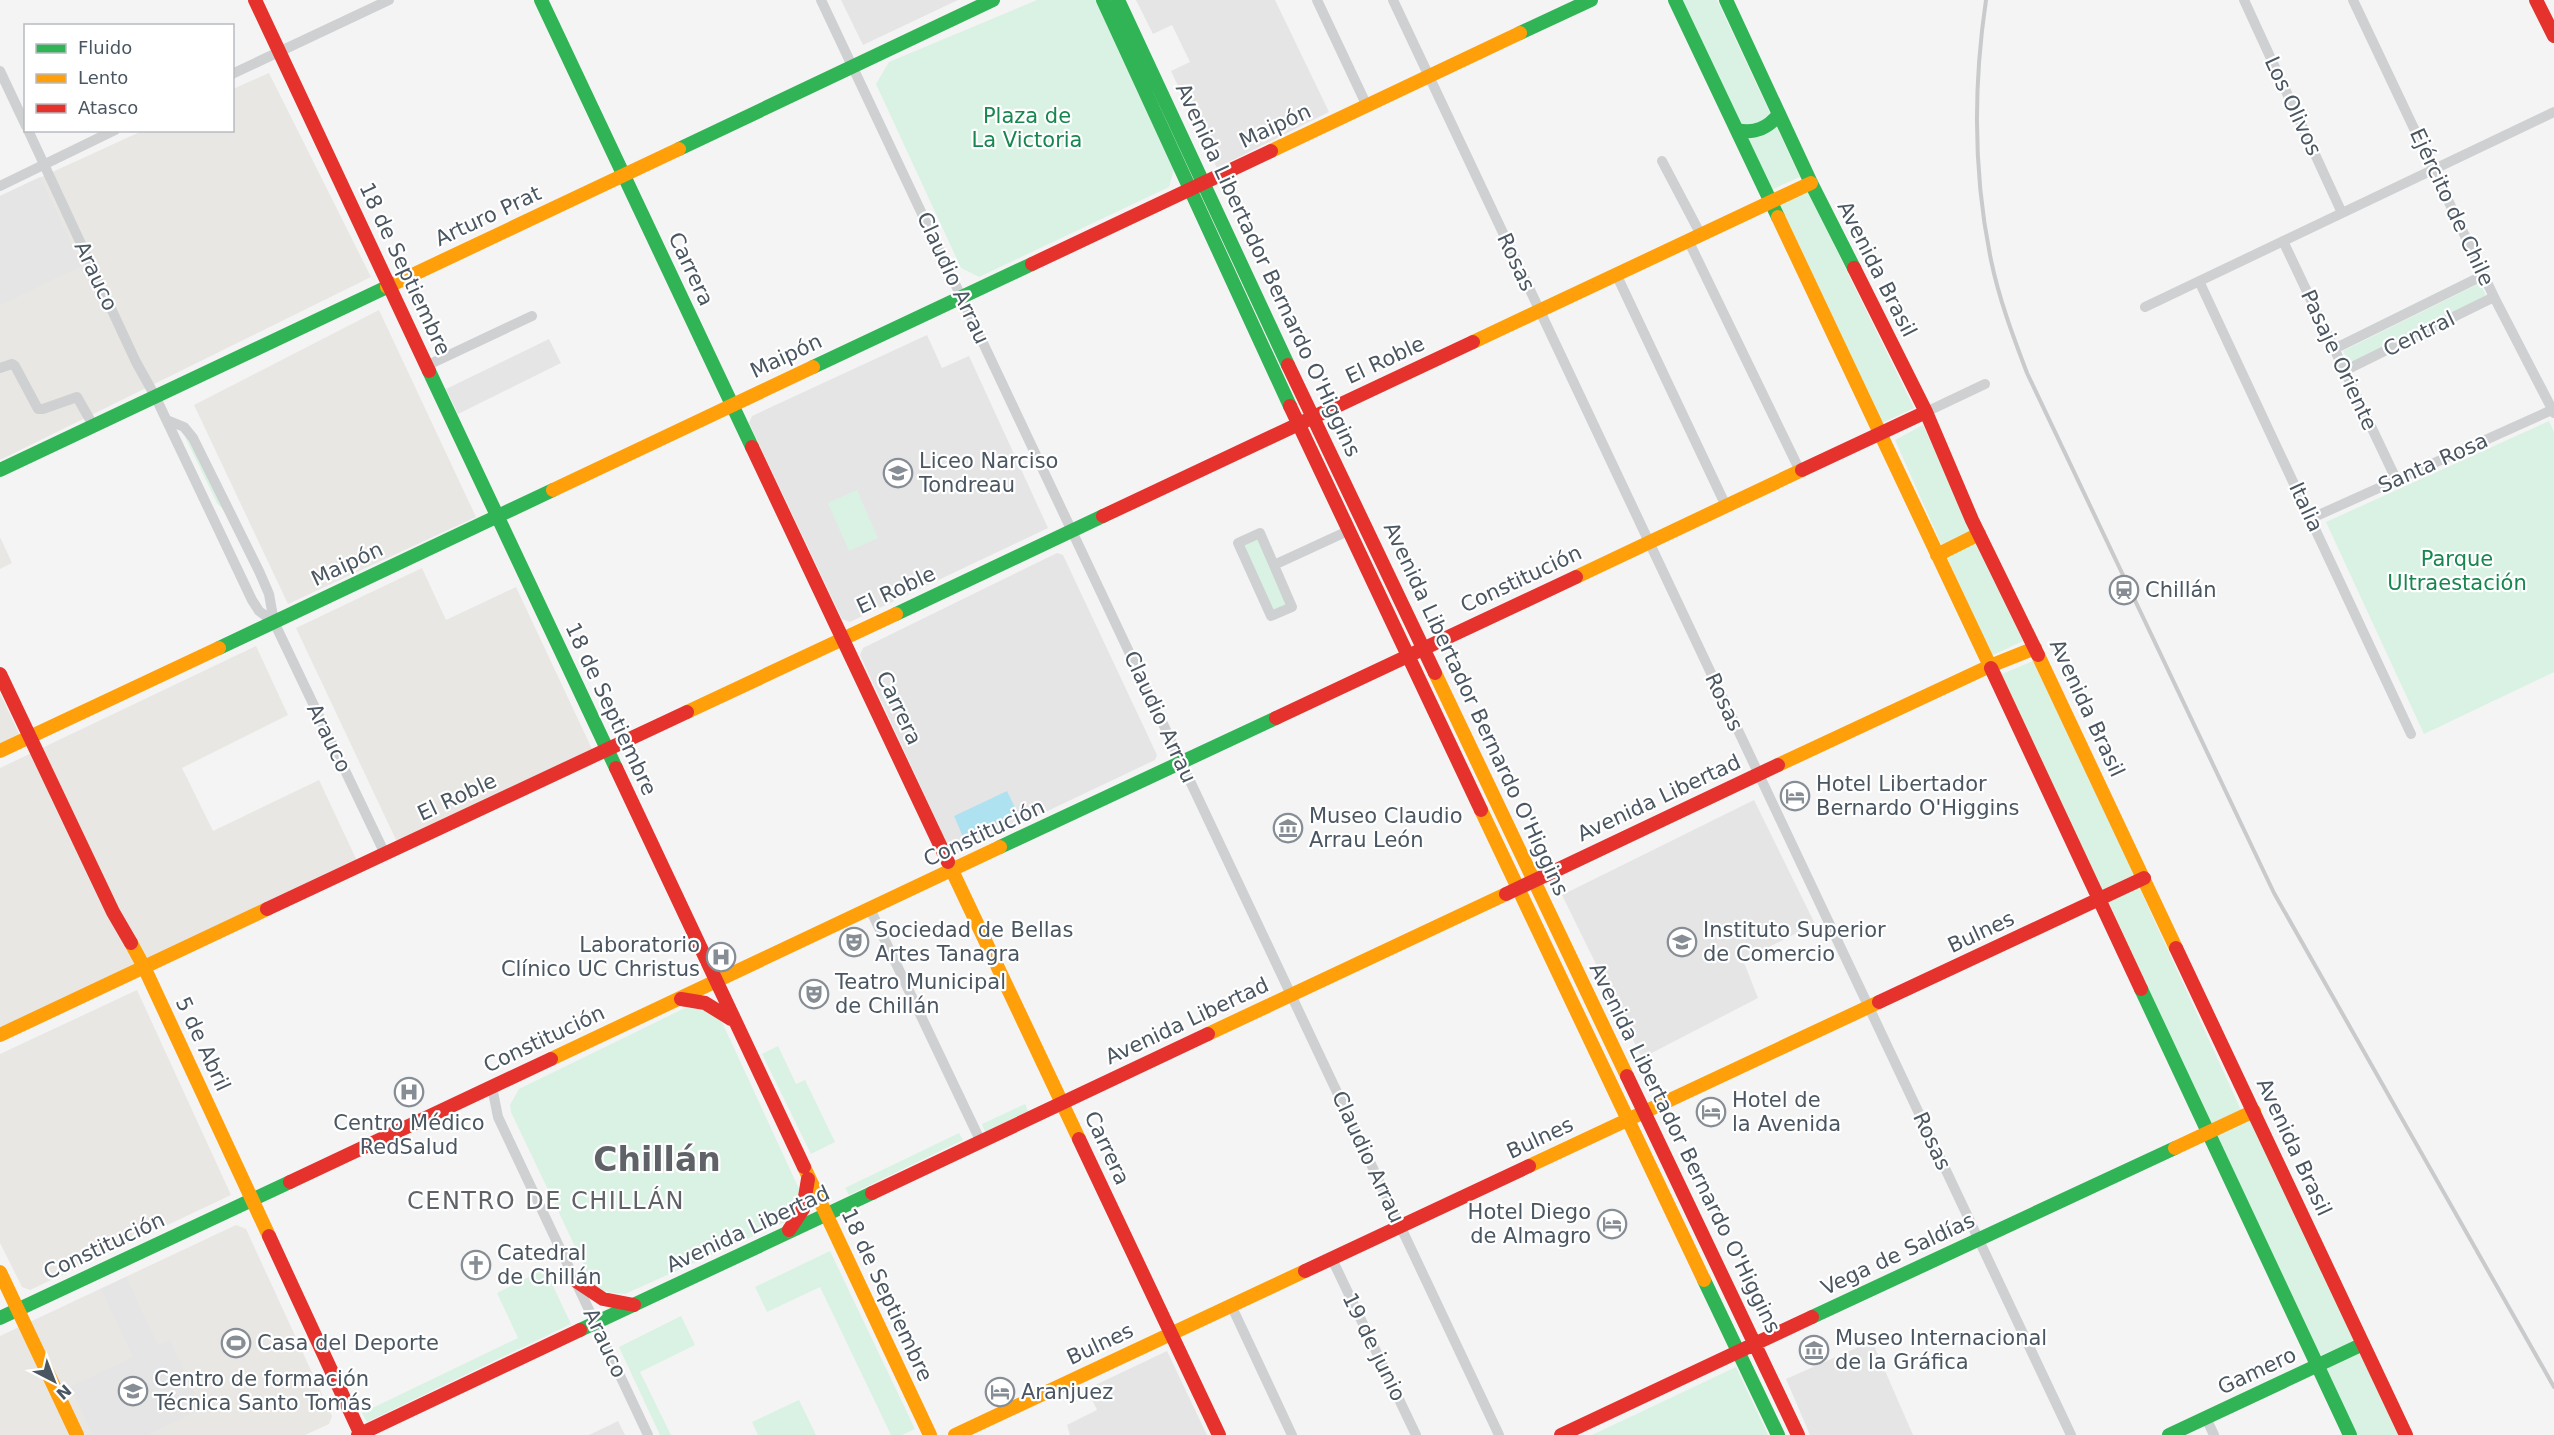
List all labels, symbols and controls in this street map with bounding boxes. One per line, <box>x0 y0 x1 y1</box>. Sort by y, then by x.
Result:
legend <box>24 24 234 132</box>
text: Fluido <box>78 37 132 58</box>
street label: Los Olivos <box>2260 53 2326 159</box>
text: Lento <box>78 67 128 88</box>
street label: Avenida Libertador Bernardo O'Higgins <box>1171 80 1365 460</box>
text: Atasco <box>78 97 138 118</box>
street label: Maipón <box>1235 99 1315 153</box>
park label: Plaza de La Victoria <box>972 104 1082 152</box>
street label: Ejército de Chile <box>2405 125 2499 289</box>
street label: 18 de Septiembre <box>354 179 456 359</box>
street label: Arturo Prat <box>431 181 545 251</box>
street label: Avenida Brasil <box>1832 197 1922 341</box>
street label: Claudio Arrau <box>912 208 994 348</box>
street label: Carrera <box>664 228 718 310</box>
street label: Rosas <box>1492 229 1540 295</box>
street label: Arauco <box>70 238 122 314</box>
street label: Pasaje Oriente <box>2296 286 2382 434</box>
street label: Central <box>2379 306 2459 362</box>
street label: Maipón <box>746 329 826 383</box>
street label: El Roble <box>1342 331 1428 389</box>
street label: Santa Rosa <box>2374 428 2492 498</box>
place label: Liceo Narciso Tondreau <box>918 449 1058 497</box>
school or university icon: Liceo Narciso Tondreau <box>882 457 914 489</box>
street label: Italia <box>2284 478 2328 536</box>
street label: Avenida Libertador Bernardo O'Higgins <box>1379 519 1573 899</box>
street label: Maipón <box>307 537 387 591</box>
street label: Constitución <box>1457 540 1585 618</box>
park label: Parque Ultraestación <box>2387 547 2527 595</box>
street label: El Roble <box>853 561 939 619</box>
station icon: Chillán <box>2108 574 2140 606</box>
place label: Chillán <box>2145 578 2217 602</box>
street label: 18 de Septiembre <box>560 619 662 799</box>
street label: Avenida Brasil <box>2045 635 2129 781</box>
street label: Claudio Arrau <box>1119 647 1201 787</box>
street label: Carrera <box>872 667 926 749</box>
street label: Rosas <box>1700 669 1748 735</box>
street label: Arauco <box>302 700 356 776</box>
street label: Avenida Libertad <box>1574 750 1744 846</box>
street label: El Roble <box>414 768 500 826</box>
place label: Hotel Libertador Bernardo O'Higgins <box>1816 772 2020 820</box>
hotel icon: Hotel Libertador Bernardo O'Higgins <box>1779 780 1811 812</box>
street label: Constitución <box>920 794 1048 872</box>
place label: Museo Claudio Arrau León <box>1309 804 1463 852</box>
museum icon: Museo Claudio Arrau León <box>1272 812 1304 844</box>
street label: Bulnes <box>1944 906 2018 958</box>
place label: Sociedad de Bellas Artes Tanagra <box>875 918 1073 966</box>
place label: Instituto Superior de Comercio <box>1703 918 1886 966</box>
theatre icon: Sociedad de Bellas Artes Tanagra <box>838 926 870 958</box>
school or university icon: Instituto Superior de Comercio <box>1666 926 1698 958</box>
place label: Laboratorio Clínico UC Christus <box>501 933 700 981</box>
hospital icon: Laboratorio Clínico UC Christus <box>705 941 737 973</box>
street label: Avenida Libertador Bernardo O'Higgins <box>1585 959 1785 1337</box>
place label: Teatro Municipal de Chillán <box>834 970 1006 1018</box>
street label: Avenida Libertad <box>1102 973 1272 1069</box>
theatre icon: Teatro Municipal de Chillán <box>798 978 830 1010</box>
street label: 5 de Abril <box>171 993 235 1095</box>
street label: Constitución <box>480 1000 608 1078</box>
street label: Avenida Brasil <box>2252 1074 2336 1220</box>
hospital icon: Centro Médico RedSalud <box>393 1076 425 1108</box>
street label: Claudio Arrau <box>1327 1087 1409 1227</box>
place label: Hotel de la Avenida <box>1732 1088 1841 1136</box>
hotel icon: Hotel de la Avenida <box>1695 1096 1727 1128</box>
street label: Carrera <box>1080 1107 1134 1189</box>
street label: Rosas <box>1908 1108 1956 1174</box>
place label: Centro Médico RedSalud <box>333 1111 485 1159</box>
street label: Bulnes <box>1503 1112 1577 1164</box>
district label: Chillán <box>593 1140 721 1179</box>
street label: Avenida Libertad <box>663 1181 833 1277</box>
district label: CENTRO DE CHILLÁN <box>407 1186 685 1215</box>
place label: Hotel Diego de Almagro <box>1468 1200 1591 1248</box>
street label: 18 de Septiembre <box>836 1205 938 1385</box>
street label: Constitución <box>40 1207 168 1285</box>
hotel icon: Hotel Diego de Almagro <box>1596 1208 1628 1240</box>
street label: Vega de Saldías <box>1817 1208 1979 1300</box>
place label: Catedral de Chillán <box>497 1241 602 1289</box>
church icon: Catedral de Chillán <box>460 1249 492 1281</box>
street label: 19 de junio <box>1337 1289 1411 1405</box>
street label: Arauco <box>579 1305 631 1381</box>
street label: Bulnes <box>1063 1318 1137 1370</box>
place label: Museo Internacional de la Gráfica <box>1835 1326 2047 1374</box>
sports icon: Casa del Deporte <box>220 1327 252 1359</box>
place label: Casa del Deporte <box>257 1331 439 1355</box>
museum icon: Museo Internacional de la Gráfica <box>1798 1334 1830 1366</box>
street label: Gamero <box>2214 1342 2300 1400</box>
north arrow <box>24 1351 84 1411</box>
place label: Centro de formación Técnica Santo Tomás <box>153 1367 372 1415</box>
school or university icon: Centro de formación Técnica Santo Tomás <box>117 1375 149 1407</box>
hotel icon: Aranjuez <box>984 1376 1016 1408</box>
text: N <box>52 1380 75 1403</box>
place label: Aranjuez <box>1021 1380 1113 1404</box>

